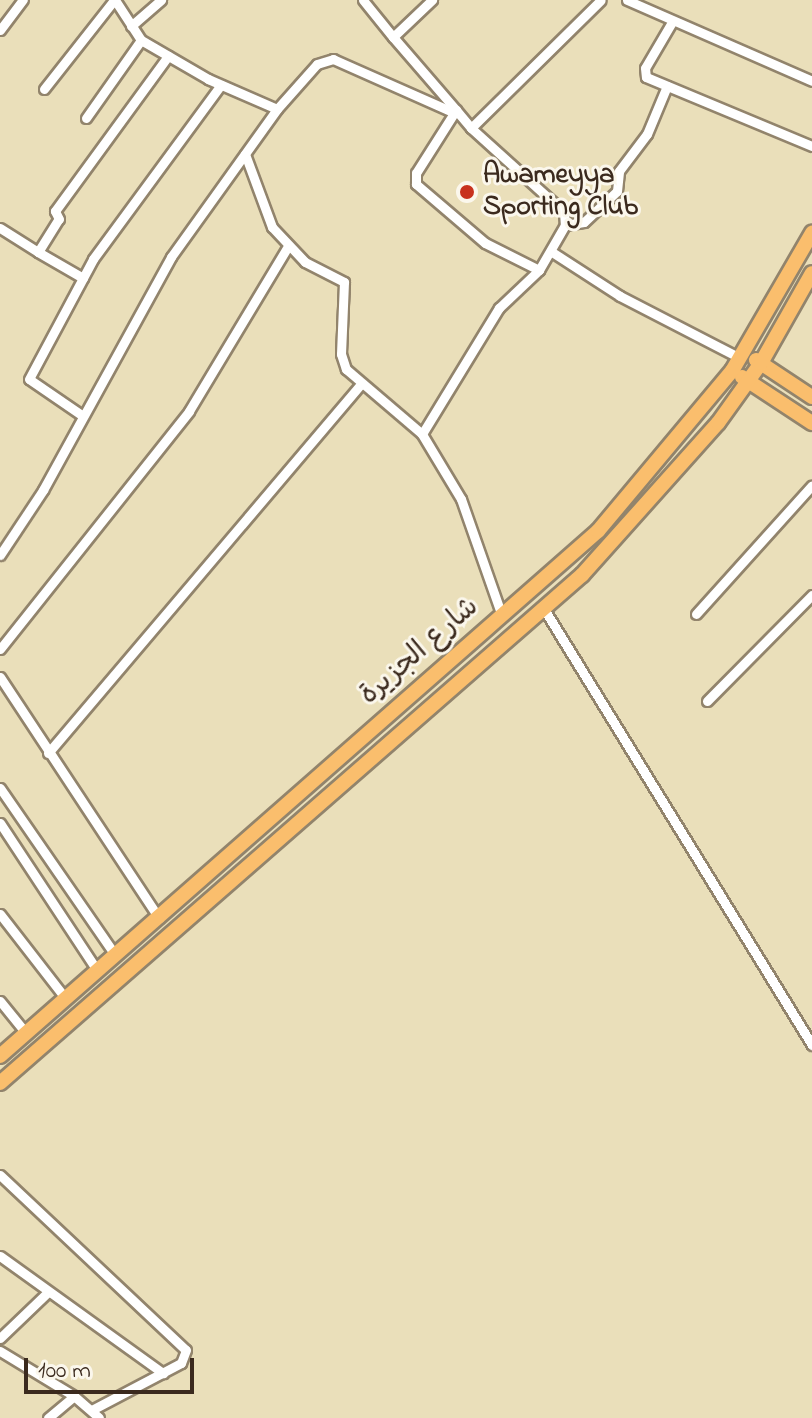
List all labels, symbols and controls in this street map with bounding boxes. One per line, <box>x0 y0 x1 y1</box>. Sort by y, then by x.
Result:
place label: Awameyya Sporting Club <box>483 159 638 225</box>
marker: Awameyya Sporting Club <box>458 183 476 201</box>
street label: شارع الجزيرة <box>354 591 486 713</box>
scale bar <box>28 1342 198 1392</box>
text: 100 m <box>38 1354 91 1389</box>

